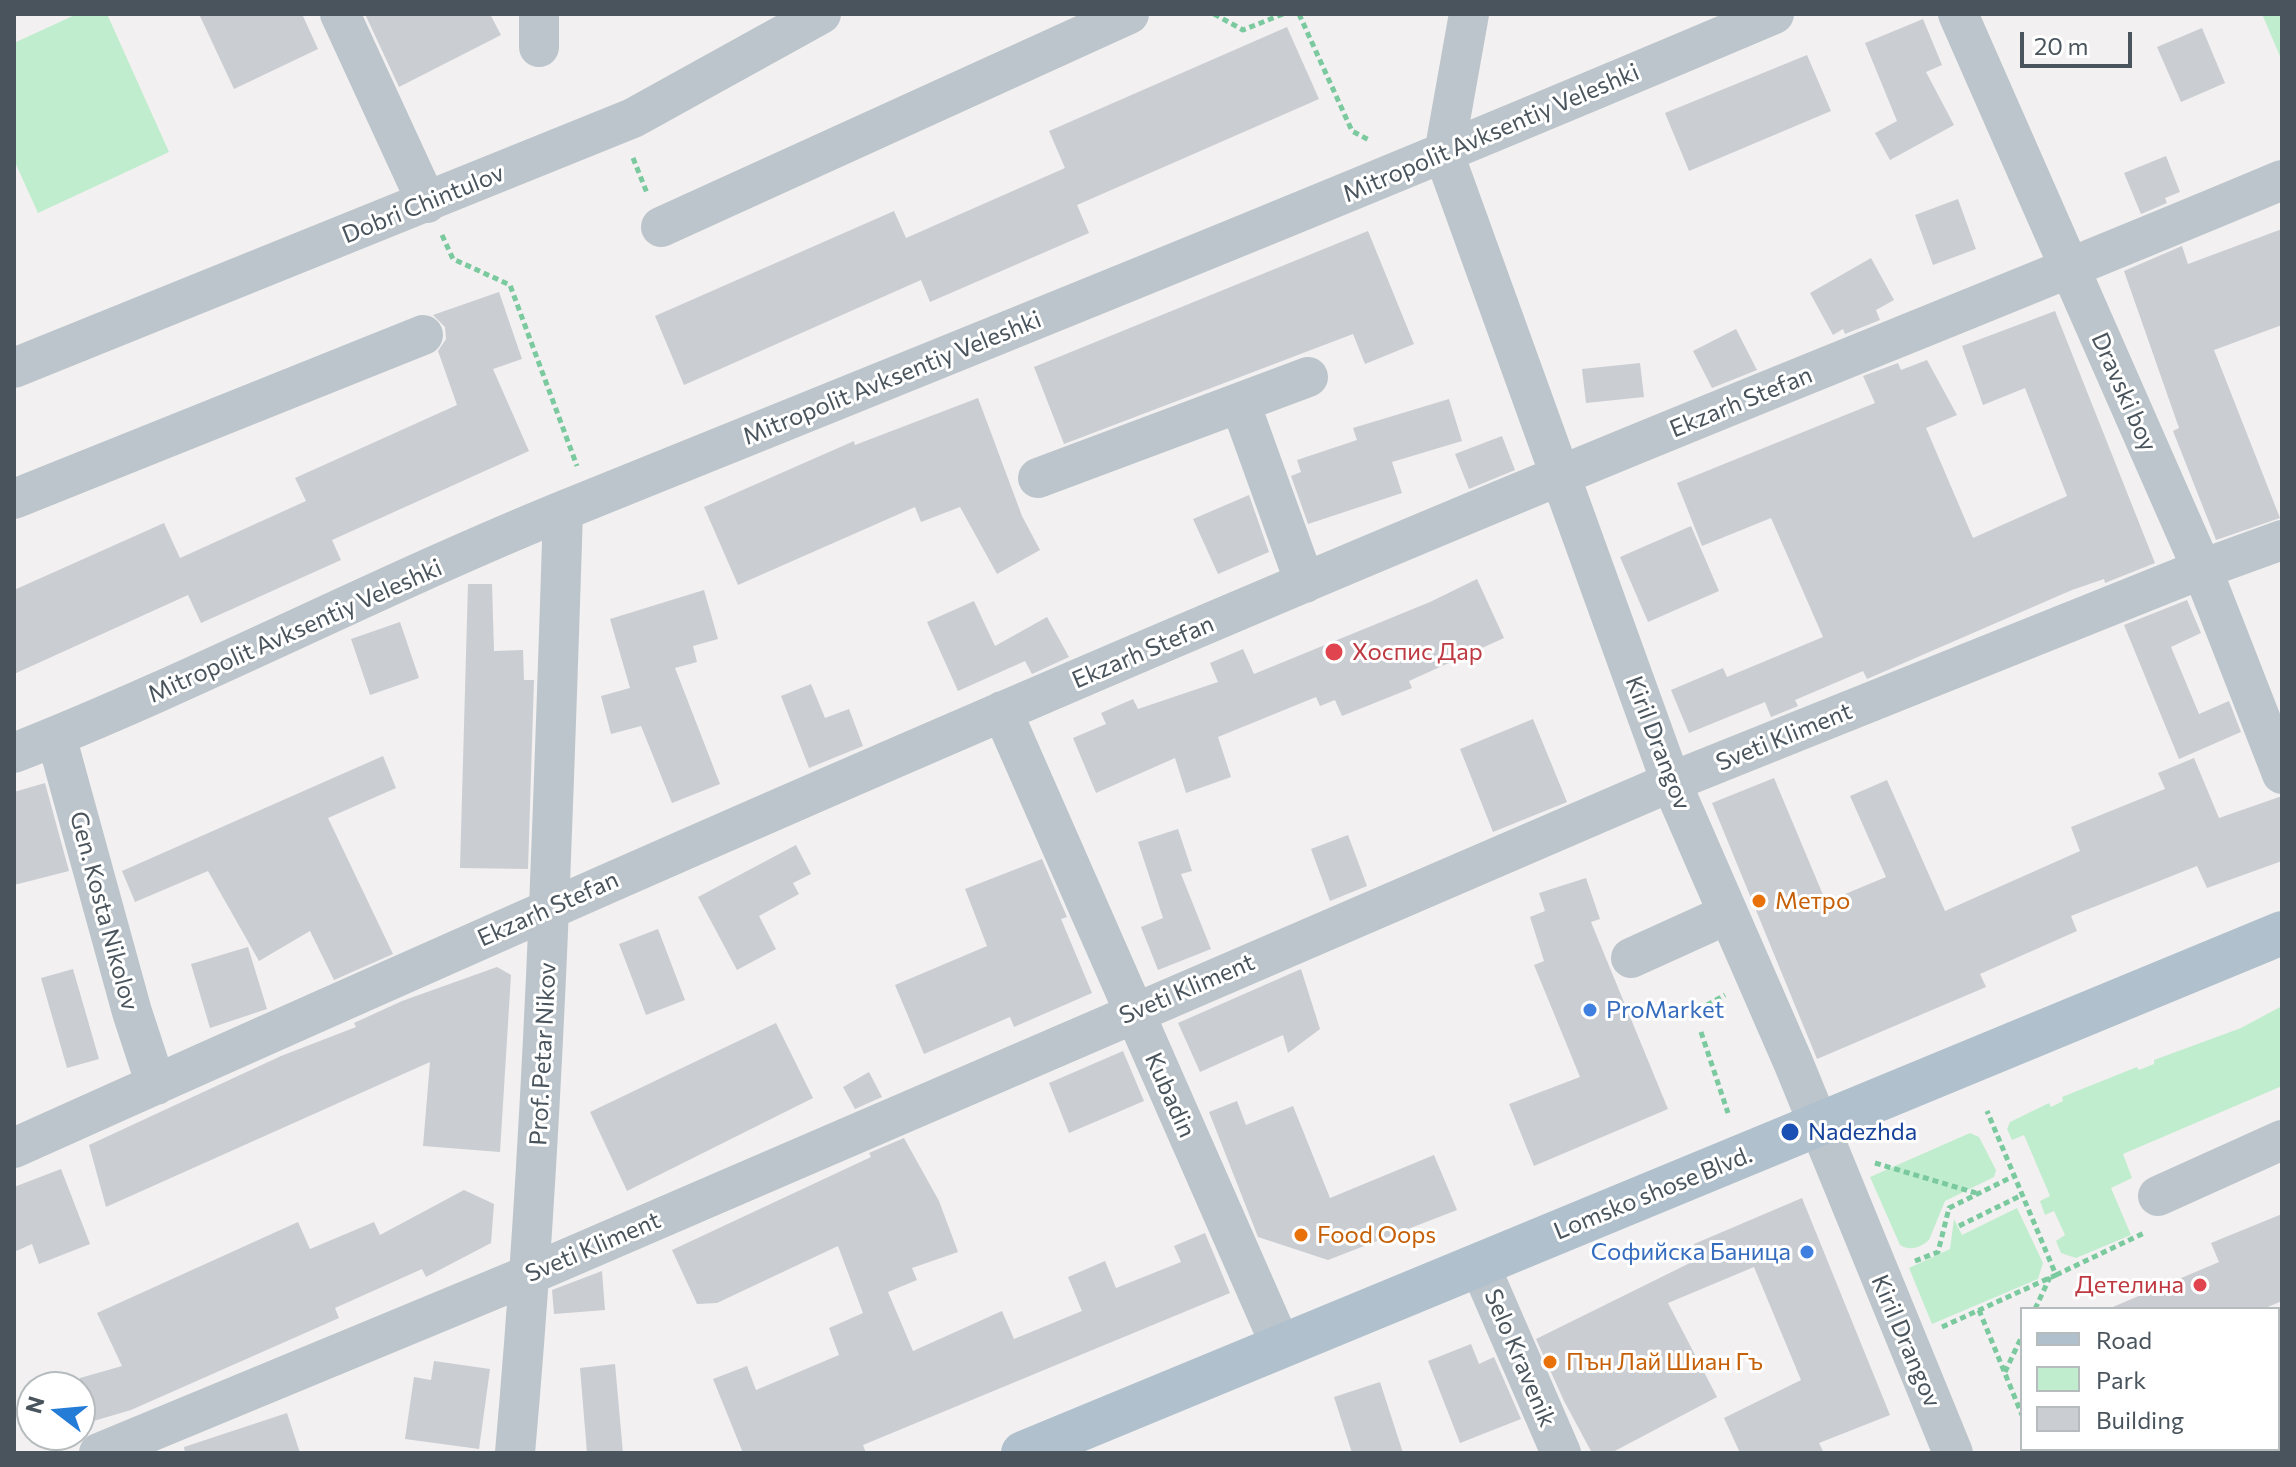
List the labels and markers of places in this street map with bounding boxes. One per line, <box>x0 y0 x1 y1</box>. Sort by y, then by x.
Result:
place label: Хоспис Дар <box>1352 638 1483 666</box>
marker: Хоспис Дар <box>1323 641 1345 663</box>
place label: Метро <box>1775 887 1850 915</box>
marker: Метро <box>1750 892 1768 910</box>
place label: ProMarket <box>1606 996 1724 1024</box>
marker: ProMarket <box>1581 1001 1599 1019</box>
place label: Nadezhda <box>1808 1118 1917 1146</box>
marker: Nadezhda <box>1779 1121 1801 1143</box>
place label: Food Oops <box>1317 1221 1436 1249</box>
marker: Food Oops <box>1292 1226 1310 1244</box>
place label: Софийска Баница <box>1591 1238 1791 1266</box>
marker: Софийска Баница <box>1798 1243 1816 1261</box>
place label: Детелина <box>2075 1271 2184 1299</box>
marker: Детелина <box>2191 1276 2209 1294</box>
place label: Пън Лай Шиан Гъ <box>1566 1348 1763 1376</box>
marker: Пън Лай Шиан Гъ <box>1541 1353 1559 1371</box>

